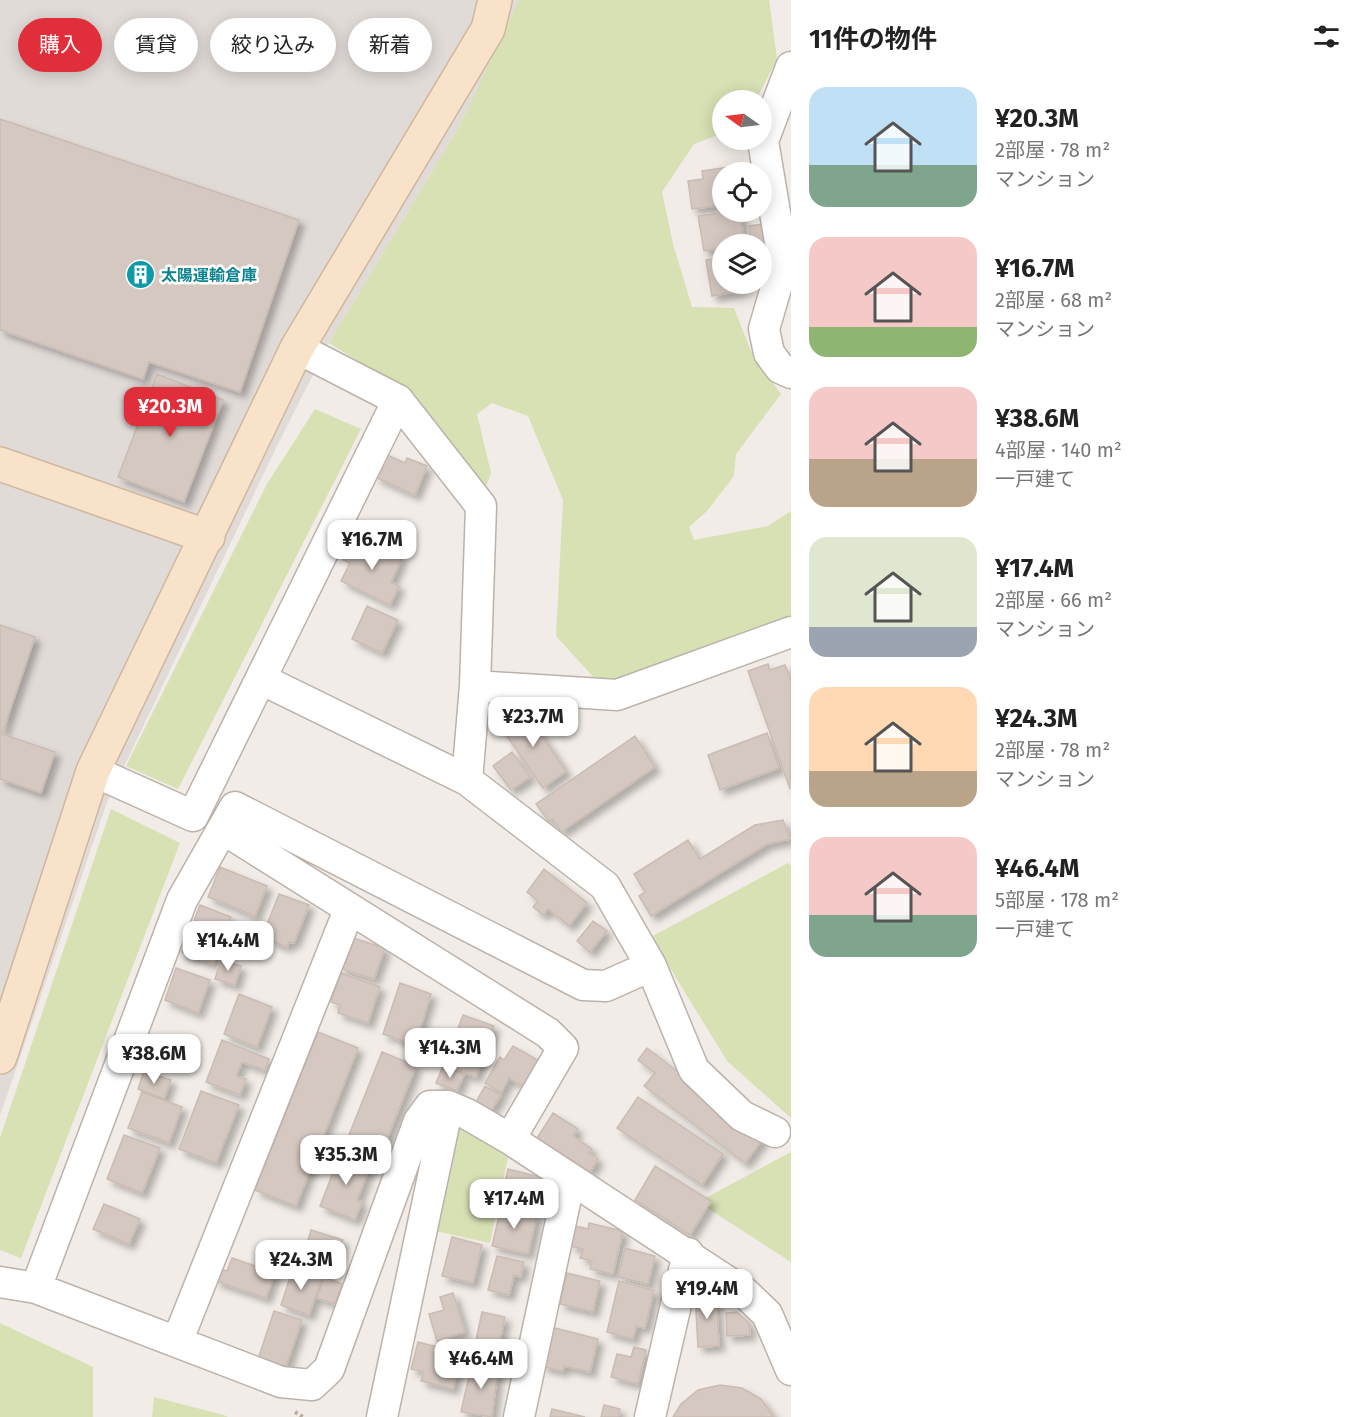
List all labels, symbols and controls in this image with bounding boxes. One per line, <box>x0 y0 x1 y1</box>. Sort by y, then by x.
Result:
chip: 購入 <box>18 18 102 72</box>
chip: 賃貸 <box>114 18 198 72</box>
chip: 絞り込み <box>210 18 336 72</box>
chip: 新着 <box>348 18 432 72</box>
icon: filters <box>1310 20 1343 53</box>
text: 11件の物件 <box>809 24 937 55</box>
north arrow <box>712 90 772 150</box>
map controls <box>712 90 772 294</box>
text: ¥20.3M <box>995 103 1079 134</box>
icon: home <box>857 111 929 183</box>
text: 2部屋 · 78 m² <box>995 138 1110 162</box>
button: locate <box>712 162 772 222</box>
text: マンション <box>995 167 1095 191</box>
button: layers <box>712 234 772 294</box>
text: ¥16.7M <box>995 253 1075 284</box>
building icon: 太陽運輸倉庫 <box>124 259 156 291</box>
icon: home <box>857 261 929 333</box>
place label: 太陽運輸倉庫 <box>161 266 257 285</box>
text: 2部屋 · 68 m² <box>995 288 1112 312</box>
text: マンション <box>995 317 1095 341</box>
pin: ¥20.3M <box>121 387 219 438</box>
text: ¥20.3M <box>138 394 202 418</box>
text: ¥38.6M <box>995 403 1079 434</box>
icon: home <box>857 411 929 483</box>
text: 4部屋 · 140 m² <box>995 438 1122 462</box>
text: 一戸建て <box>995 467 1075 491</box>
pin: ¥16.7M <box>323 520 421 571</box>
text: ¥16.7M <box>341 527 403 551</box>
text: ¥17.4M <box>995 553 1074 584</box>
icon: home <box>857 561 929 633</box>
text: 2部屋 · 66 m² <box>995 588 1112 612</box>
text: マンション <box>995 617 1095 641</box>
pin: ¥23.7M <box>484 697 582 748</box>
text: ¥24.3M <box>995 703 1077 734</box>
text: ¥23.7M <box>502 704 564 728</box>
icon: home <box>857 711 929 783</box>
text: 2部屋 · 78 m² <box>995 738 1110 762</box>
text: マンション <box>995 767 1095 791</box>
text: ¥46.4M <box>995 853 1079 884</box>
icon: home <box>857 861 929 933</box>
text: 5部屋 · 178 m² <box>995 888 1119 912</box>
text: 一戸建て <box>995 917 1075 941</box>
pin: ¥14.4M <box>179 921 277 972</box>
text: ¥14.4M <box>197 928 259 952</box>
pin: ¥14.3M <box>401 1028 499 1079</box>
pin: ¥38.6M <box>105 1034 203 1085</box>
text: ¥14.3M <box>419 1035 481 1059</box>
text: ¥38.6M <box>122 1041 186 1065</box>
pin: ¥35.3M <box>297 1135 395 1186</box>
text: ¥35.3M <box>314 1142 378 1166</box>
pin: ¥17.4M <box>465 1179 563 1230</box>
text: ¥17.4M <box>484 1186 544 1210</box>
pin: ¥24.3M <box>252 1240 350 1291</box>
text: ¥24.3M <box>269 1247 333 1271</box>
pin: ¥19.4M <box>658 1269 756 1320</box>
text: ¥19.4M <box>676 1276 738 1300</box>
pin: ¥46.4M <box>432 1339 530 1390</box>
text: ¥46.4M <box>449 1346 513 1370</box>

